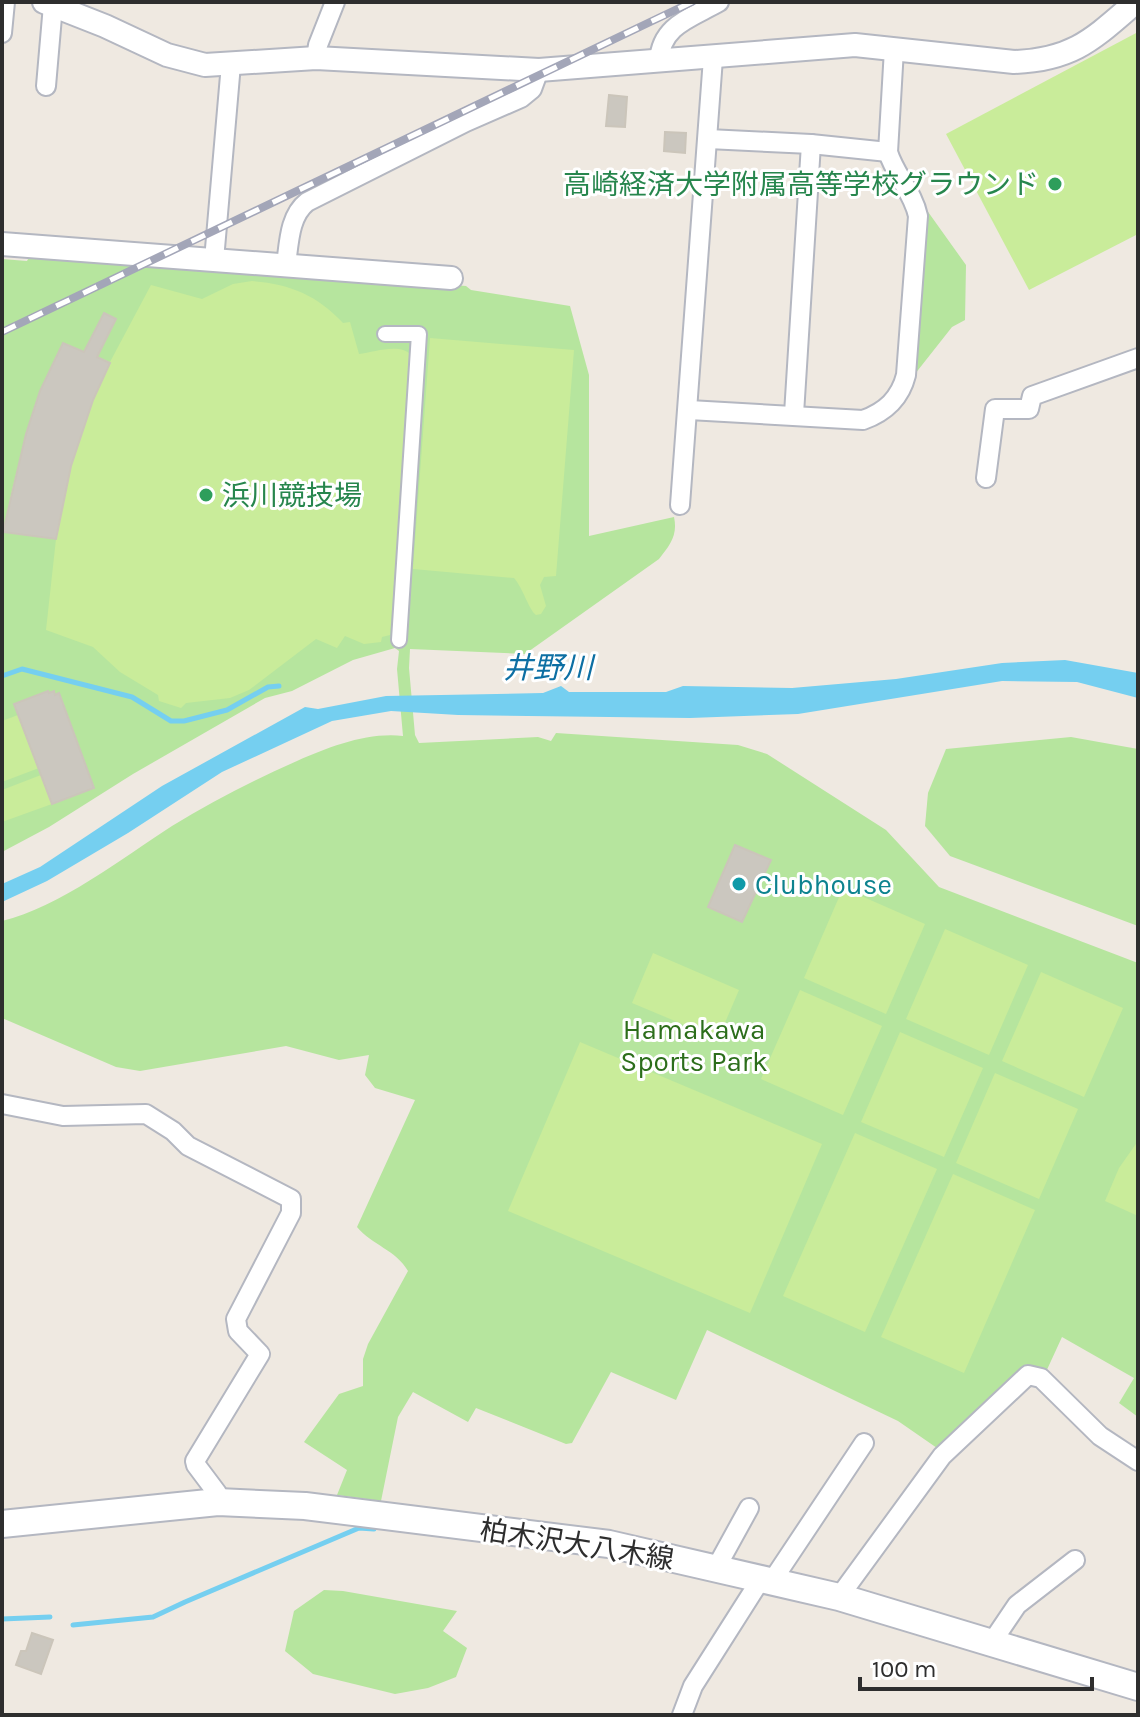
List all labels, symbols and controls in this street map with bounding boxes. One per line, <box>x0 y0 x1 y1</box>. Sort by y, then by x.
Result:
place label: 高崎経済大学附属高等学校グラウンド <box>563 168 1039 201</box>
marker: 高崎経済大学附属高等学校グラウンド <box>1046 175 1064 193</box>
place label: 浜川競技場 <box>222 479 362 512</box>
marker: 浜川競技場 <box>197 486 215 504</box>
water label: 井野川 <box>503 650 596 686</box>
place label: Clubhouse <box>755 868 892 901</box>
marker: Clubhouse <box>730 875 748 893</box>
park label: Hamakawa Sports Park <box>620 1013 768 1078</box>
street label: 柏木沢大八木線 <box>478 1513 676 1576</box>
scale bar <box>860 1641 1092 1691</box>
text: 100 m <box>872 1655 937 1683</box>

